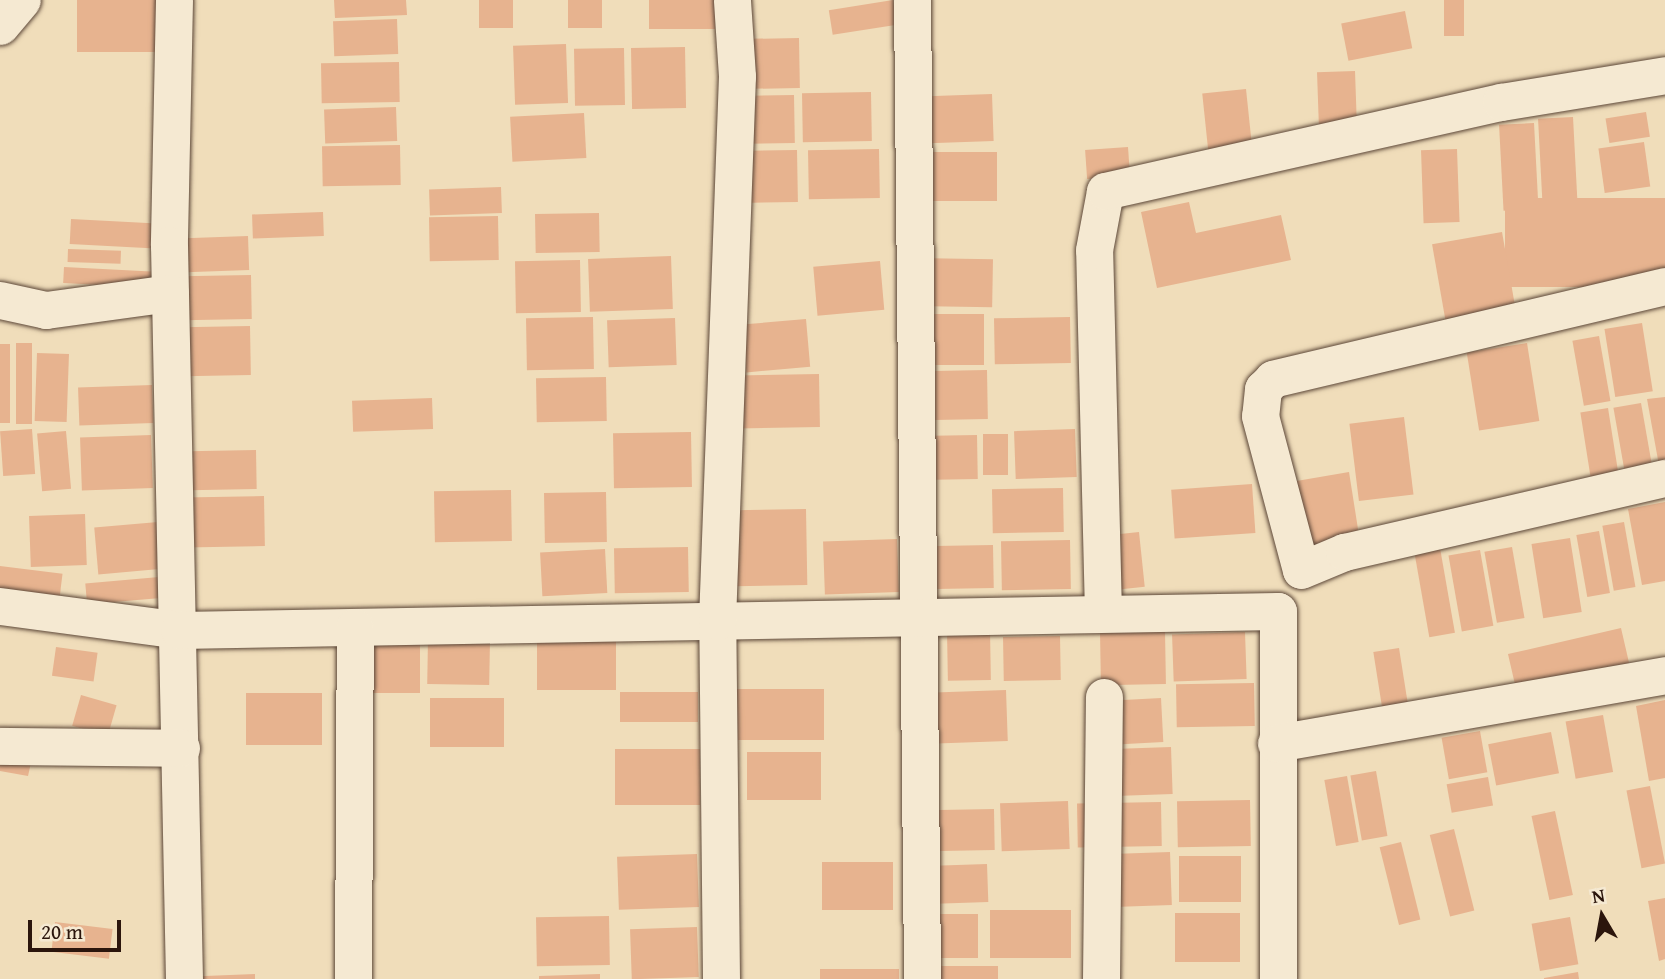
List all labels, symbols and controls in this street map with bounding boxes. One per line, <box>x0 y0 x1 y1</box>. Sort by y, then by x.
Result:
text: N <box>1590 880 1607 910</box>
north arrow <box>1567 881 1637 951</box>
scale bar <box>32 906 124 950</box>
text: 20 m <box>41 916 83 947</box>

